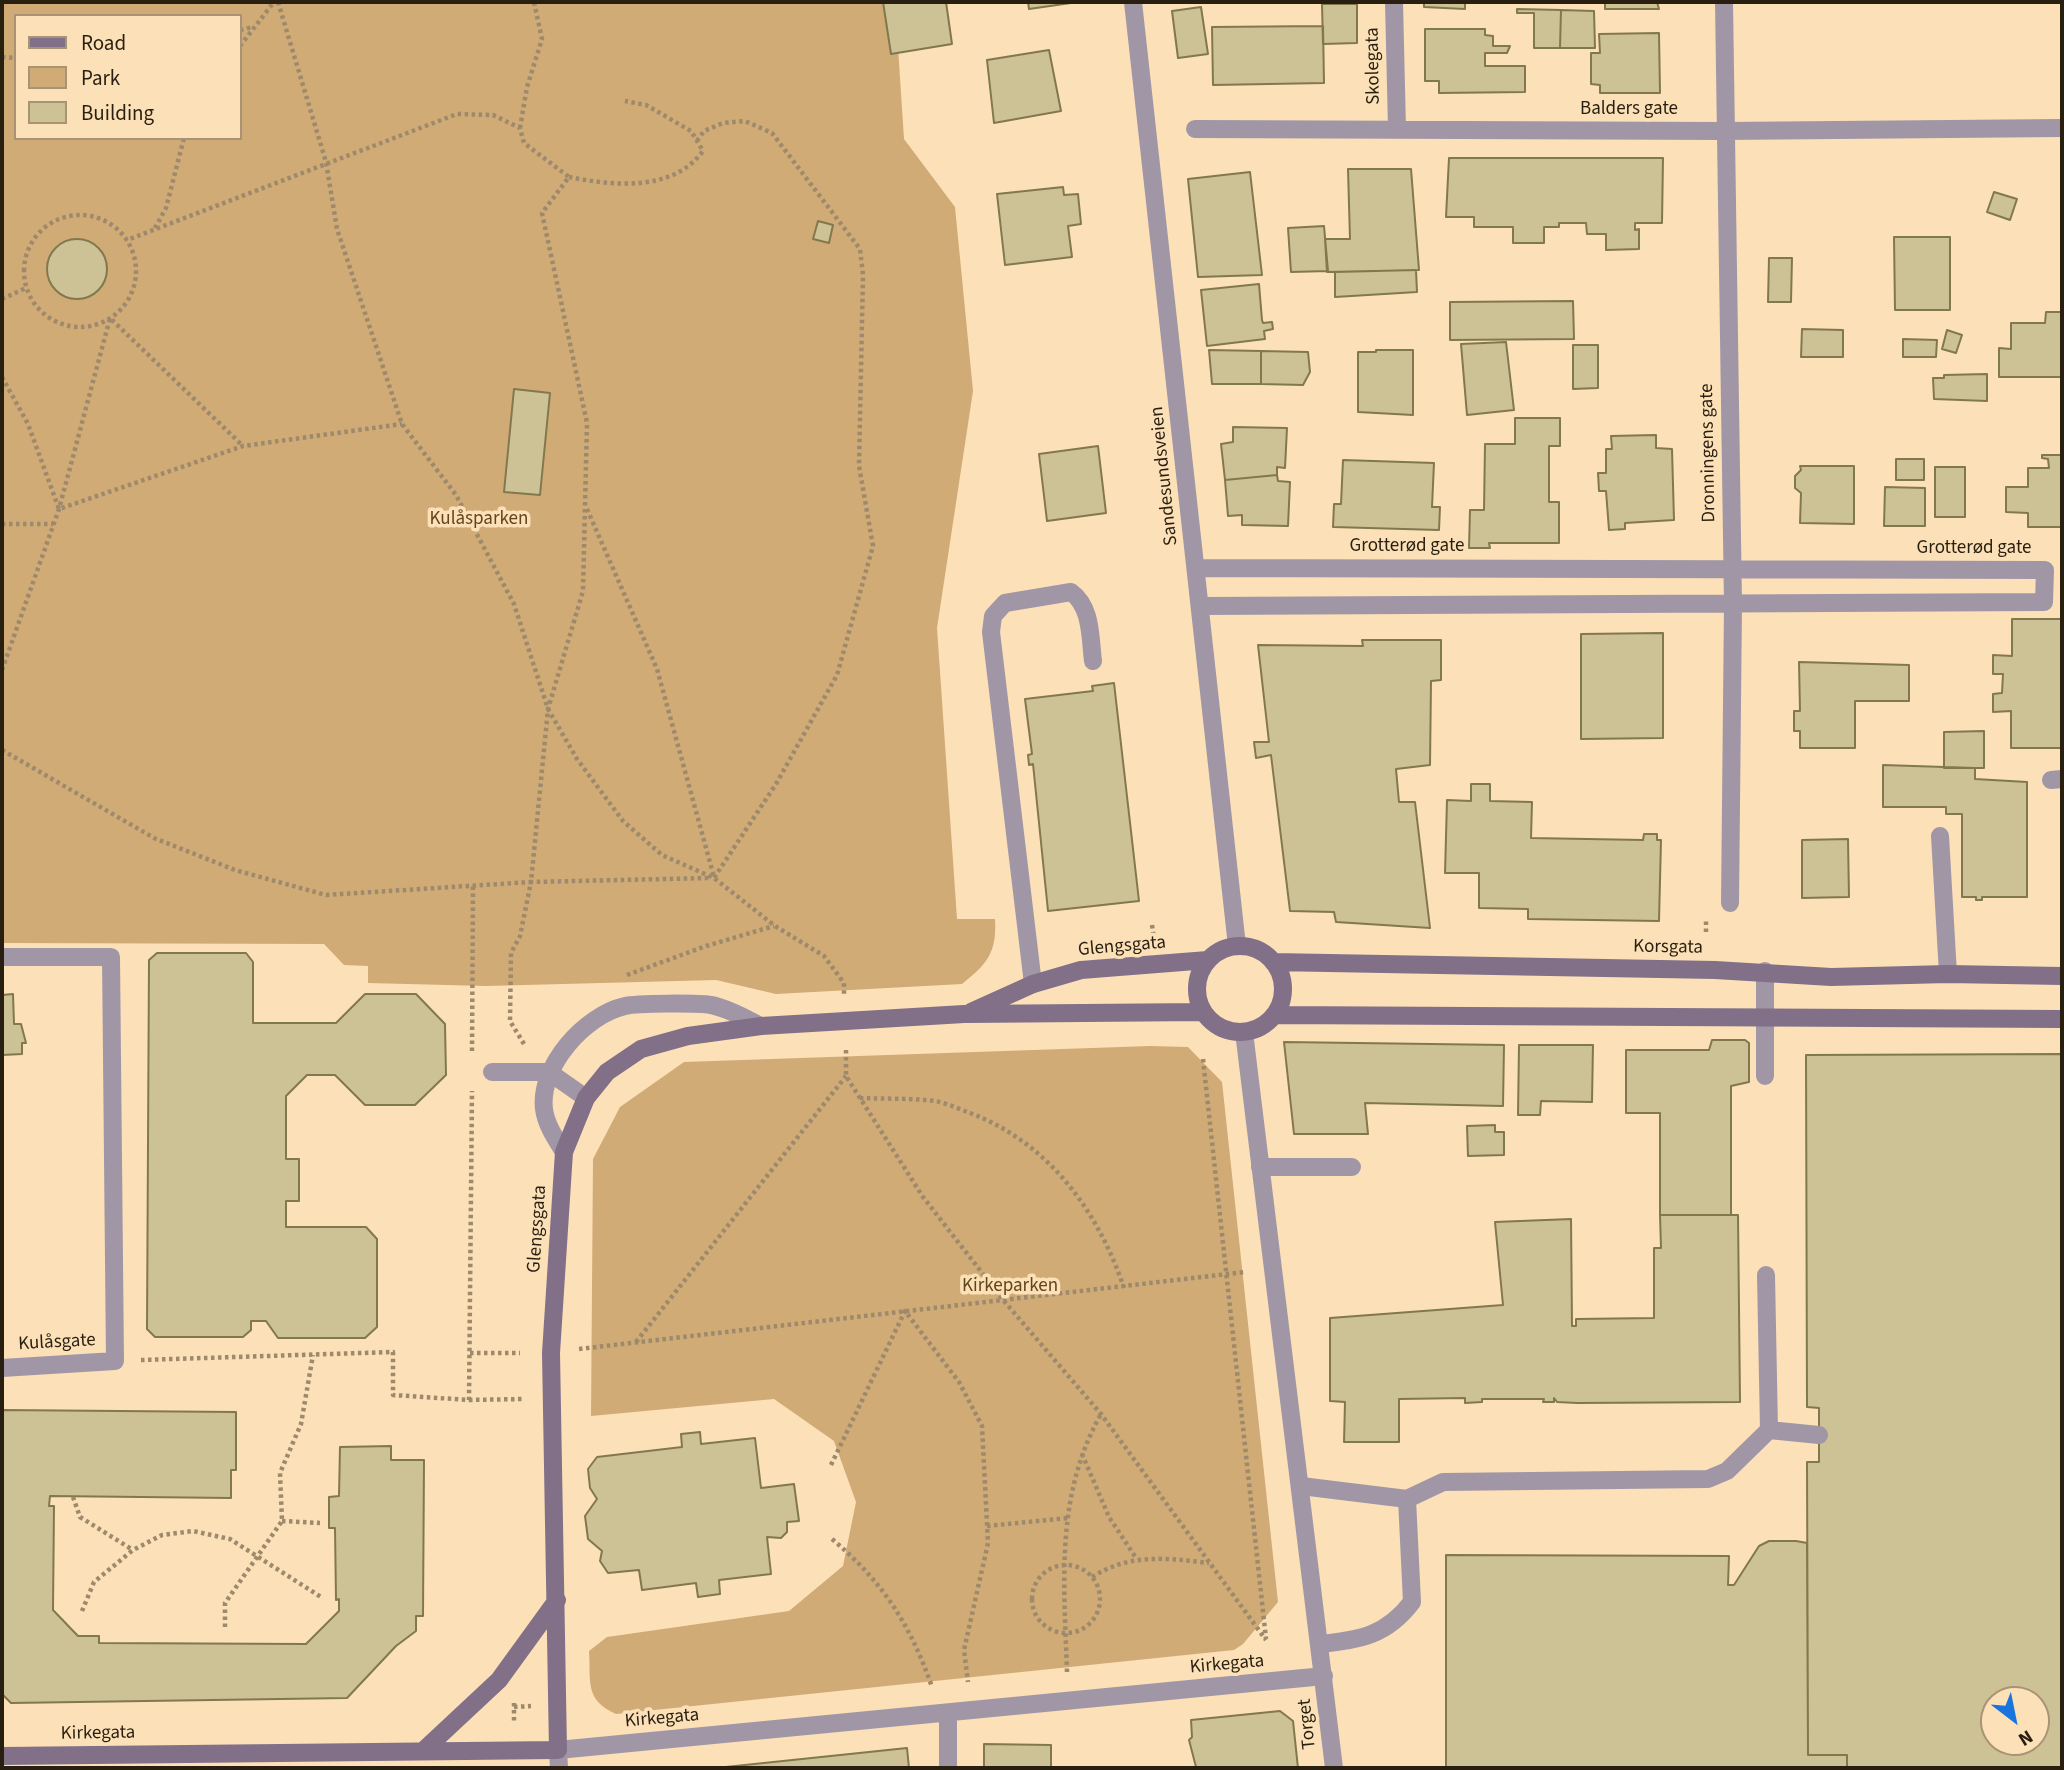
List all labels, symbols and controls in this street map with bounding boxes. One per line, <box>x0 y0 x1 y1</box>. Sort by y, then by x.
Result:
legend <box>14 14 242 140</box>
street label: Skolegata <box>1362 27 1386 105</box>
text: Road <box>81 28 126 58</box>
text: Park <box>81 63 120 93</box>
text: Building <box>81 98 154 128</box>
street label: Balders gate <box>1580 99 1678 121</box>
street label: Dronningens gate <box>1696 383 1722 523</box>
street label: Sandesundsveien <box>1146 405 1184 547</box>
park label: Kulåsparken <box>430 509 528 531</box>
street label: Grotterød gate <box>1350 536 1464 558</box>
street label: Grotterød gate <box>1917 538 2031 560</box>
street label: Glengsgata <box>1077 932 1167 962</box>
street label: Korsgata <box>1633 936 1703 960</box>
street label: Glengsgata <box>524 1184 552 1274</box>
park label: Kirkeparken <box>962 1276 1058 1298</box>
street label: Kulåsgate <box>18 1330 96 1356</box>
street label: Kirkegata <box>1189 1650 1265 1680</box>
north arrow <box>1980 1686 2050 1756</box>
street label: Torget <box>1294 1698 1322 1750</box>
street label: Kirkegata <box>624 1704 700 1734</box>
street label: Kirkegata <box>60 1722 136 1746</box>
text: N <box>2013 1723 2038 1752</box>

